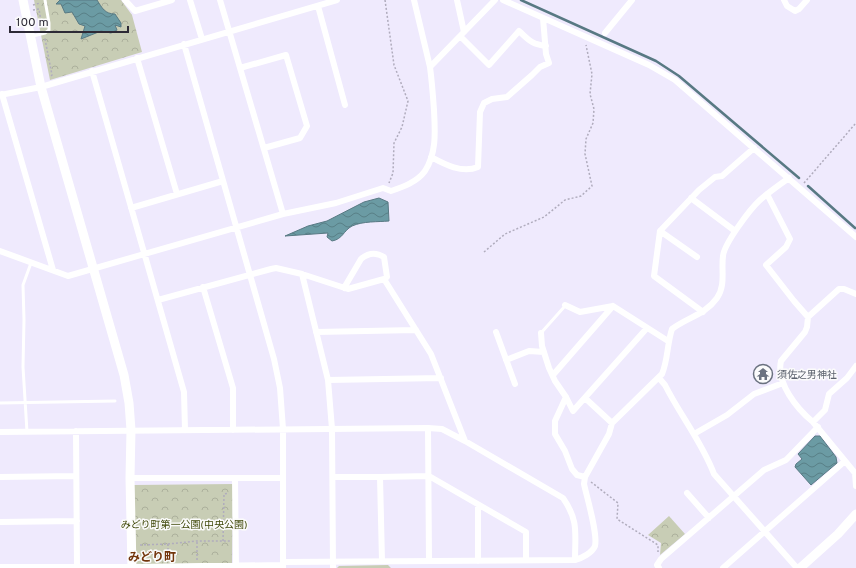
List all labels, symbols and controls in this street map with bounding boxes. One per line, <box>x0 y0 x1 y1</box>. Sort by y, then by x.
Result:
scale bar <box>10 8 128 34</box>
text: 100 m <box>16 15 49 31</box>
temple icon: 須佐之男神社 <box>752 363 774 385</box>
place label: 須佐之男神社 <box>777 369 837 382</box>
park label: みどり町第一公園(中央公園) <box>121 519 247 532</box>
district label: みどり町 <box>128 550 176 566</box>

